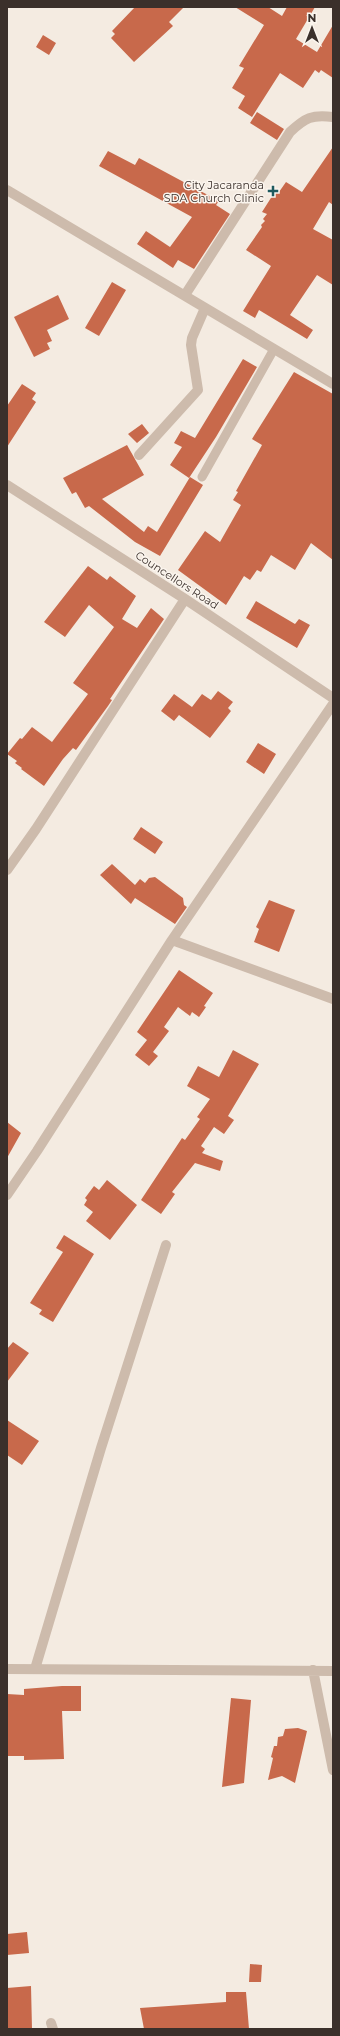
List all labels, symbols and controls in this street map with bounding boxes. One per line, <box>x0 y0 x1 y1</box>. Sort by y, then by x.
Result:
north arrow <box>292 8 332 48</box>
text: N <box>308 11 316 25</box>
place label: City Jacaranda SDA Church Clinic <box>164 178 264 205</box>
marker: City Jacaranda SDA Church Clinic <box>267 185 279 197</box>
street label: Councellors Road <box>133 548 221 612</box>

